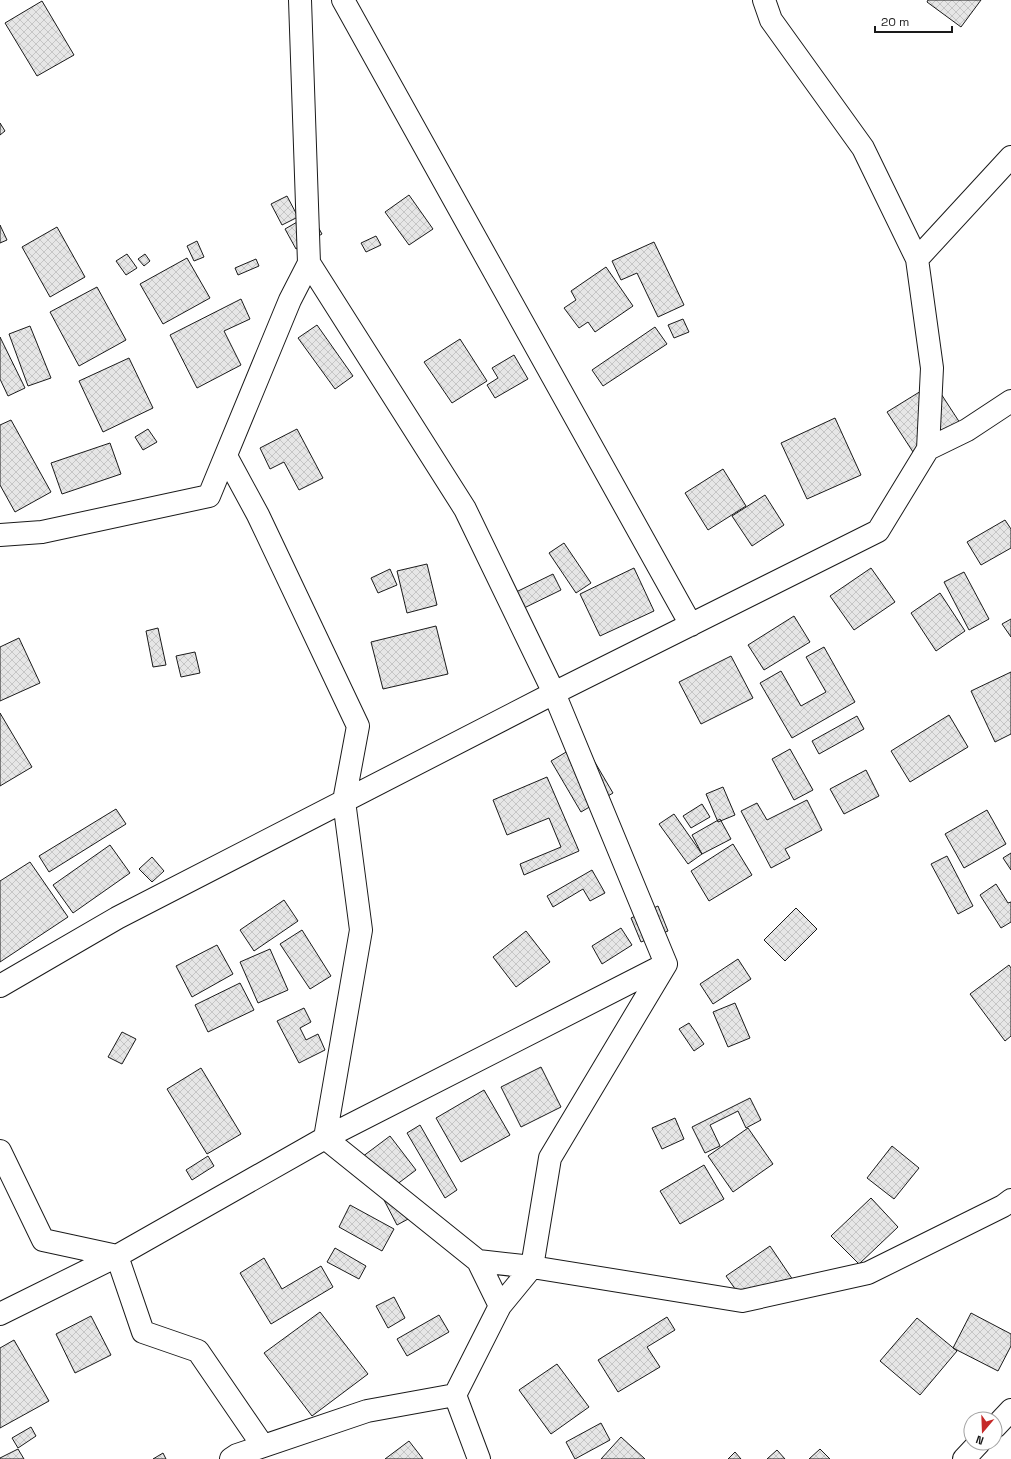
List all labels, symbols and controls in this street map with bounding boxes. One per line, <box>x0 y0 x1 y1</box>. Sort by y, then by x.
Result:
scale bar <box>875 8 952 34</box>
text: 20 m <box>881 14 909 30</box>
north arrow <box>963 1411 1003 1451</box>
text: N <box>974 1433 986 1448</box>

